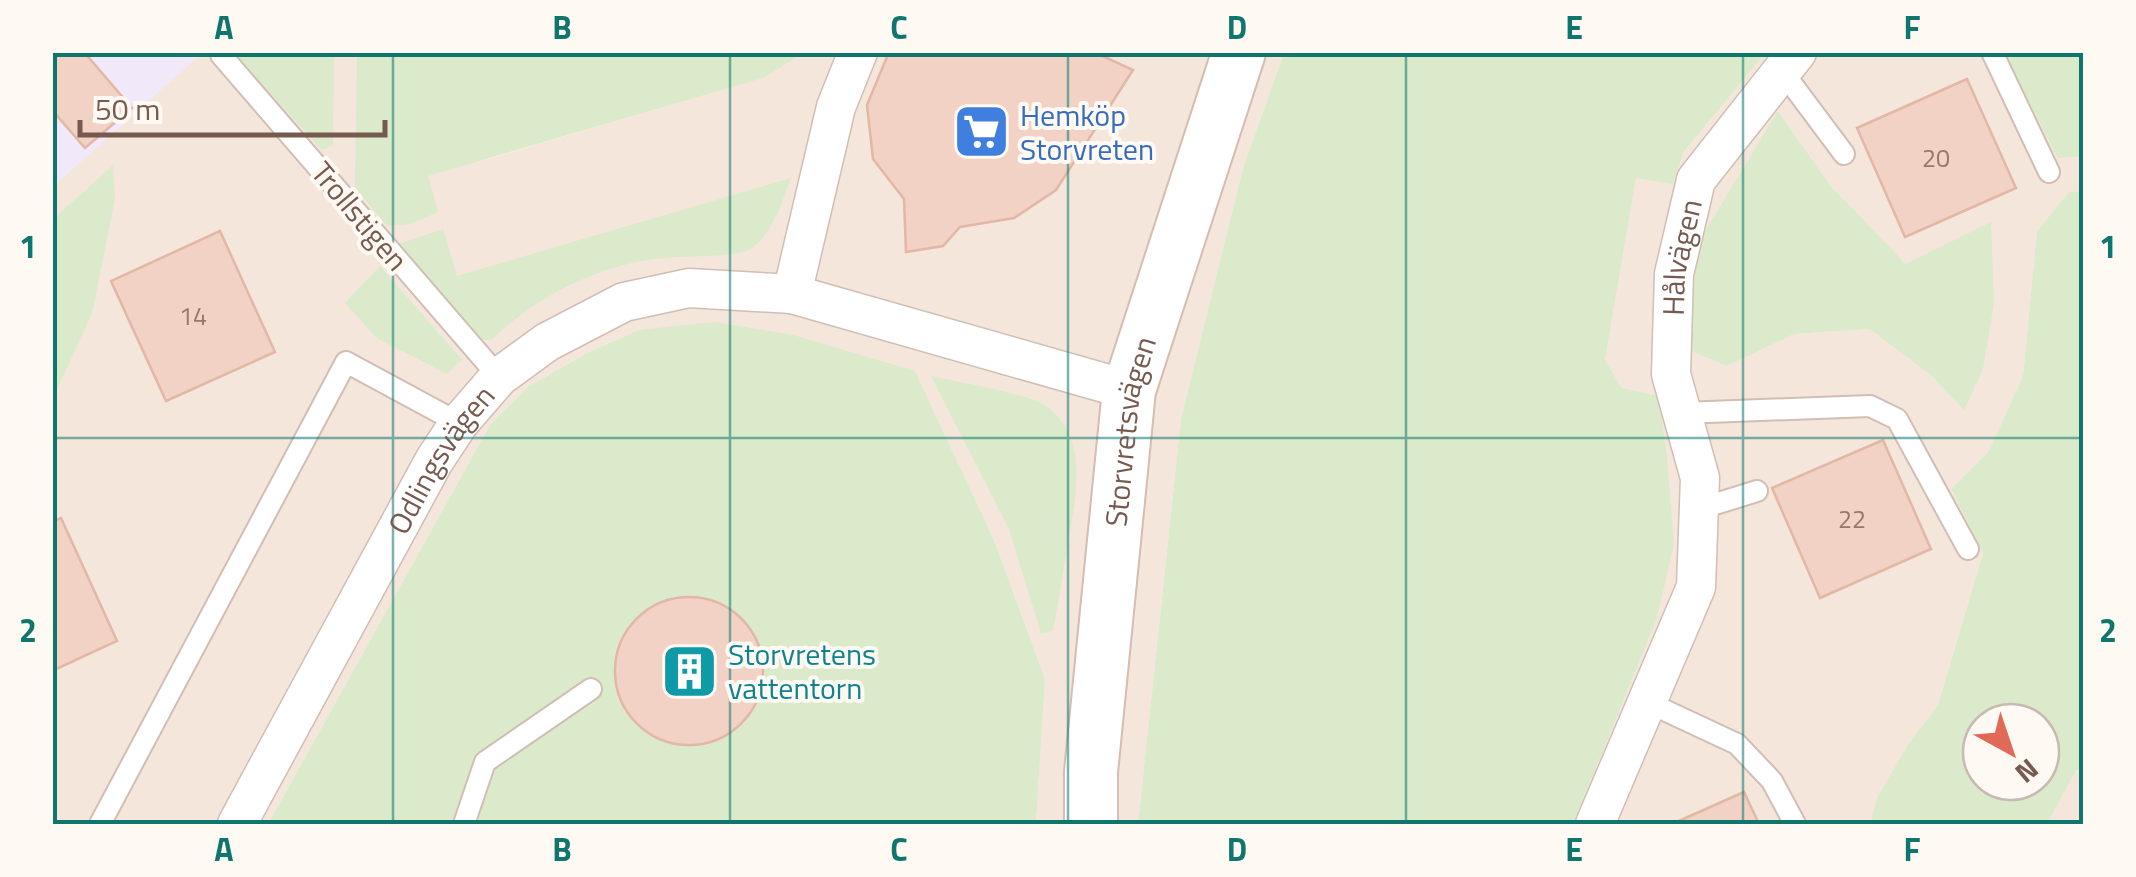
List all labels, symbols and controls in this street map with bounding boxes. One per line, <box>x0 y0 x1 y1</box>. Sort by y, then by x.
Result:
text: A <box>214 3 234 51</box>
text: B <box>552 3 572 51</box>
text: C <box>890 3 908 51</box>
text: D <box>1227 3 1247 51</box>
text: E <box>1565 3 1583 51</box>
text: F <box>1904 3 1921 51</box>
scale bar <box>80 75 385 137</box>
text: 50 m <box>95 86 160 132</box>
place label: Hemköp Storvreten <box>1020 92 1154 172</box>
supermarket icon: Hemköp Storvreten <box>951 102 1011 162</box>
house number: 20 <box>1922 139 1950 177</box>
street label: Trollstigen <box>300 151 420 281</box>
street label: Hålvägen <box>1650 194 1714 316</box>
text: 1 <box>19 222 37 270</box>
text: 1 <box>2099 222 2117 270</box>
house number: 14 <box>179 297 207 335</box>
street label: Storvretsvägen <box>1093 330 1168 529</box>
street label: Odlingsvägen <box>376 374 506 542</box>
house number: 22 <box>1838 500 1866 538</box>
text: 2 <box>19 606 37 654</box>
text: 2 <box>2099 606 2117 654</box>
place label: Storvretens vattentorn <box>728 631 876 711</box>
building icon: Storvretens vattentorn <box>659 641 719 701</box>
north arrow <box>1961 702 2061 802</box>
text: N <box>2006 749 2049 794</box>
text: A <box>214 825 234 873</box>
text: B <box>552 825 572 873</box>
text: C <box>890 825 908 873</box>
text: D <box>1227 825 1247 873</box>
text: E <box>1565 825 1583 873</box>
text: F <box>1904 825 1921 873</box>

